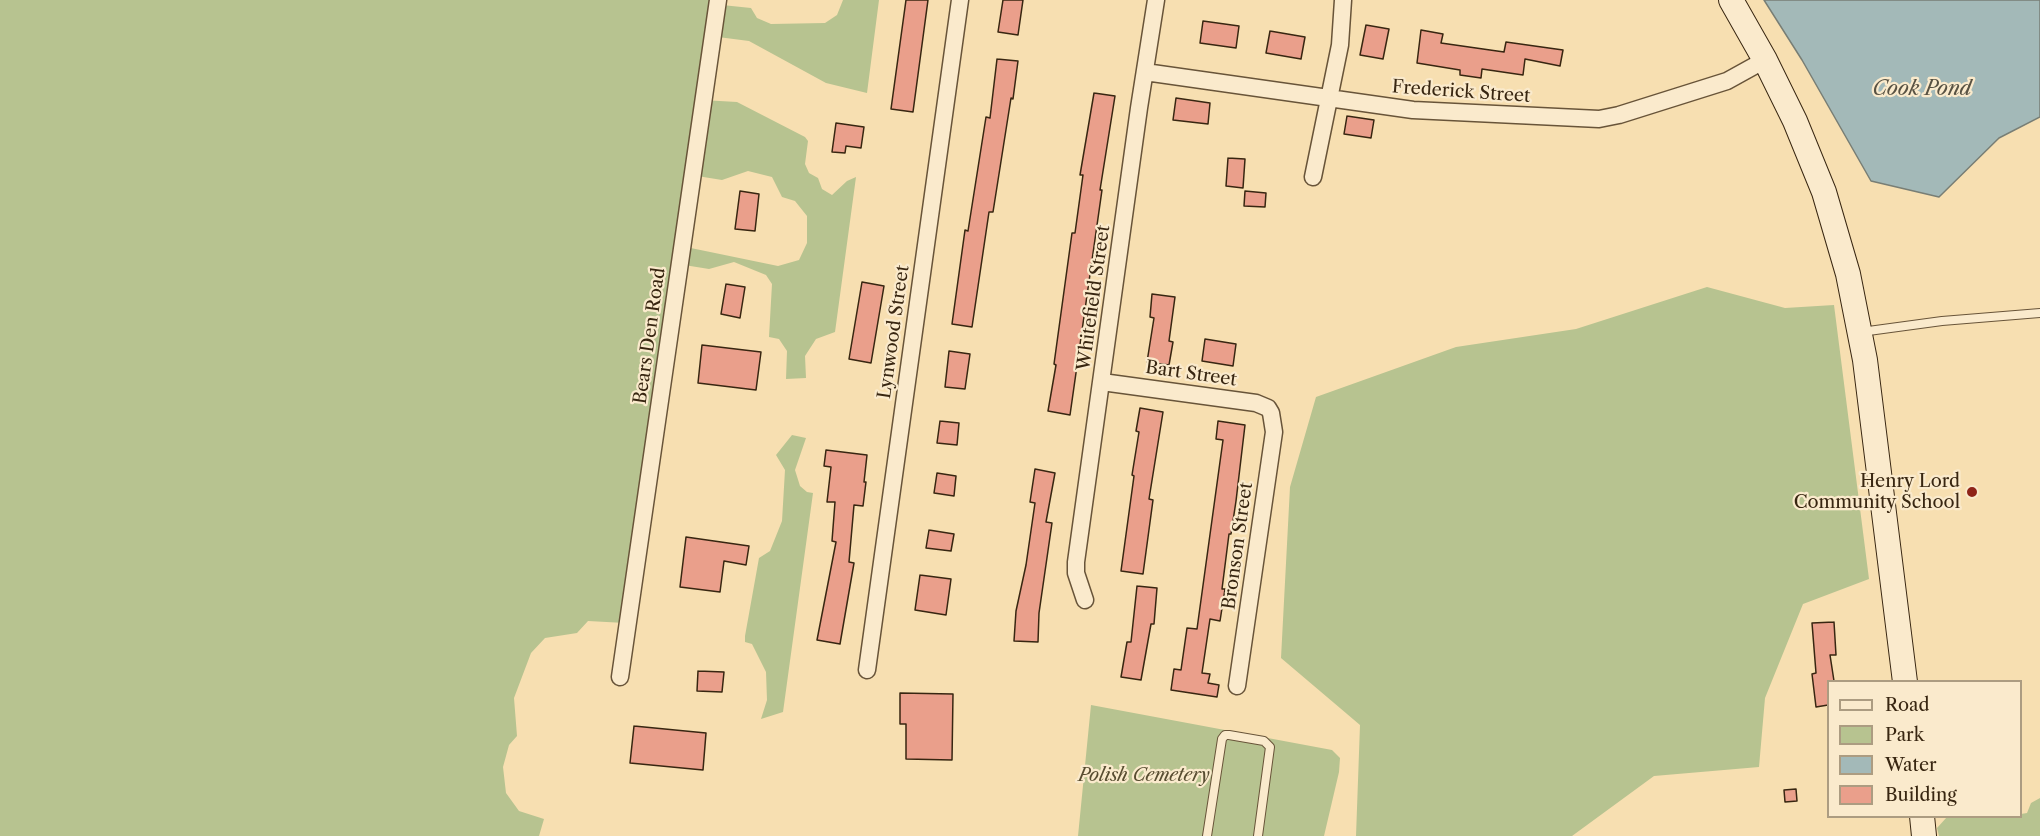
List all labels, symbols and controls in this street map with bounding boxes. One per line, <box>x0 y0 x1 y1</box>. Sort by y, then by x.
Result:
street label: Frederick Street <box>1391 76 1531 108</box>
water label: Cook Pond <box>1873 77 1971 101</box>
street label: Whitefield Street <box>1073 224 1115 372</box>
street label: Lynwood Street <box>874 264 914 400</box>
street label: Bears Den Road <box>630 266 670 406</box>
street label: Bart Street <box>1144 357 1238 391</box>
place label: Henry Lord Community School <box>1794 471 1960 514</box>
street label: Bronson Street <box>1218 481 1258 611</box>
marker: Henry Lord Community School <box>1965 485 1979 499</box>
legend <box>1827 680 2022 818</box>
text: Road <box>1885 694 1930 716</box>
text: Park <box>1885 724 1924 746</box>
text: Water <box>1885 754 1937 776</box>
park label: Polish Cemetery <box>1078 765 1210 787</box>
text: Building <box>1885 784 1957 806</box>

